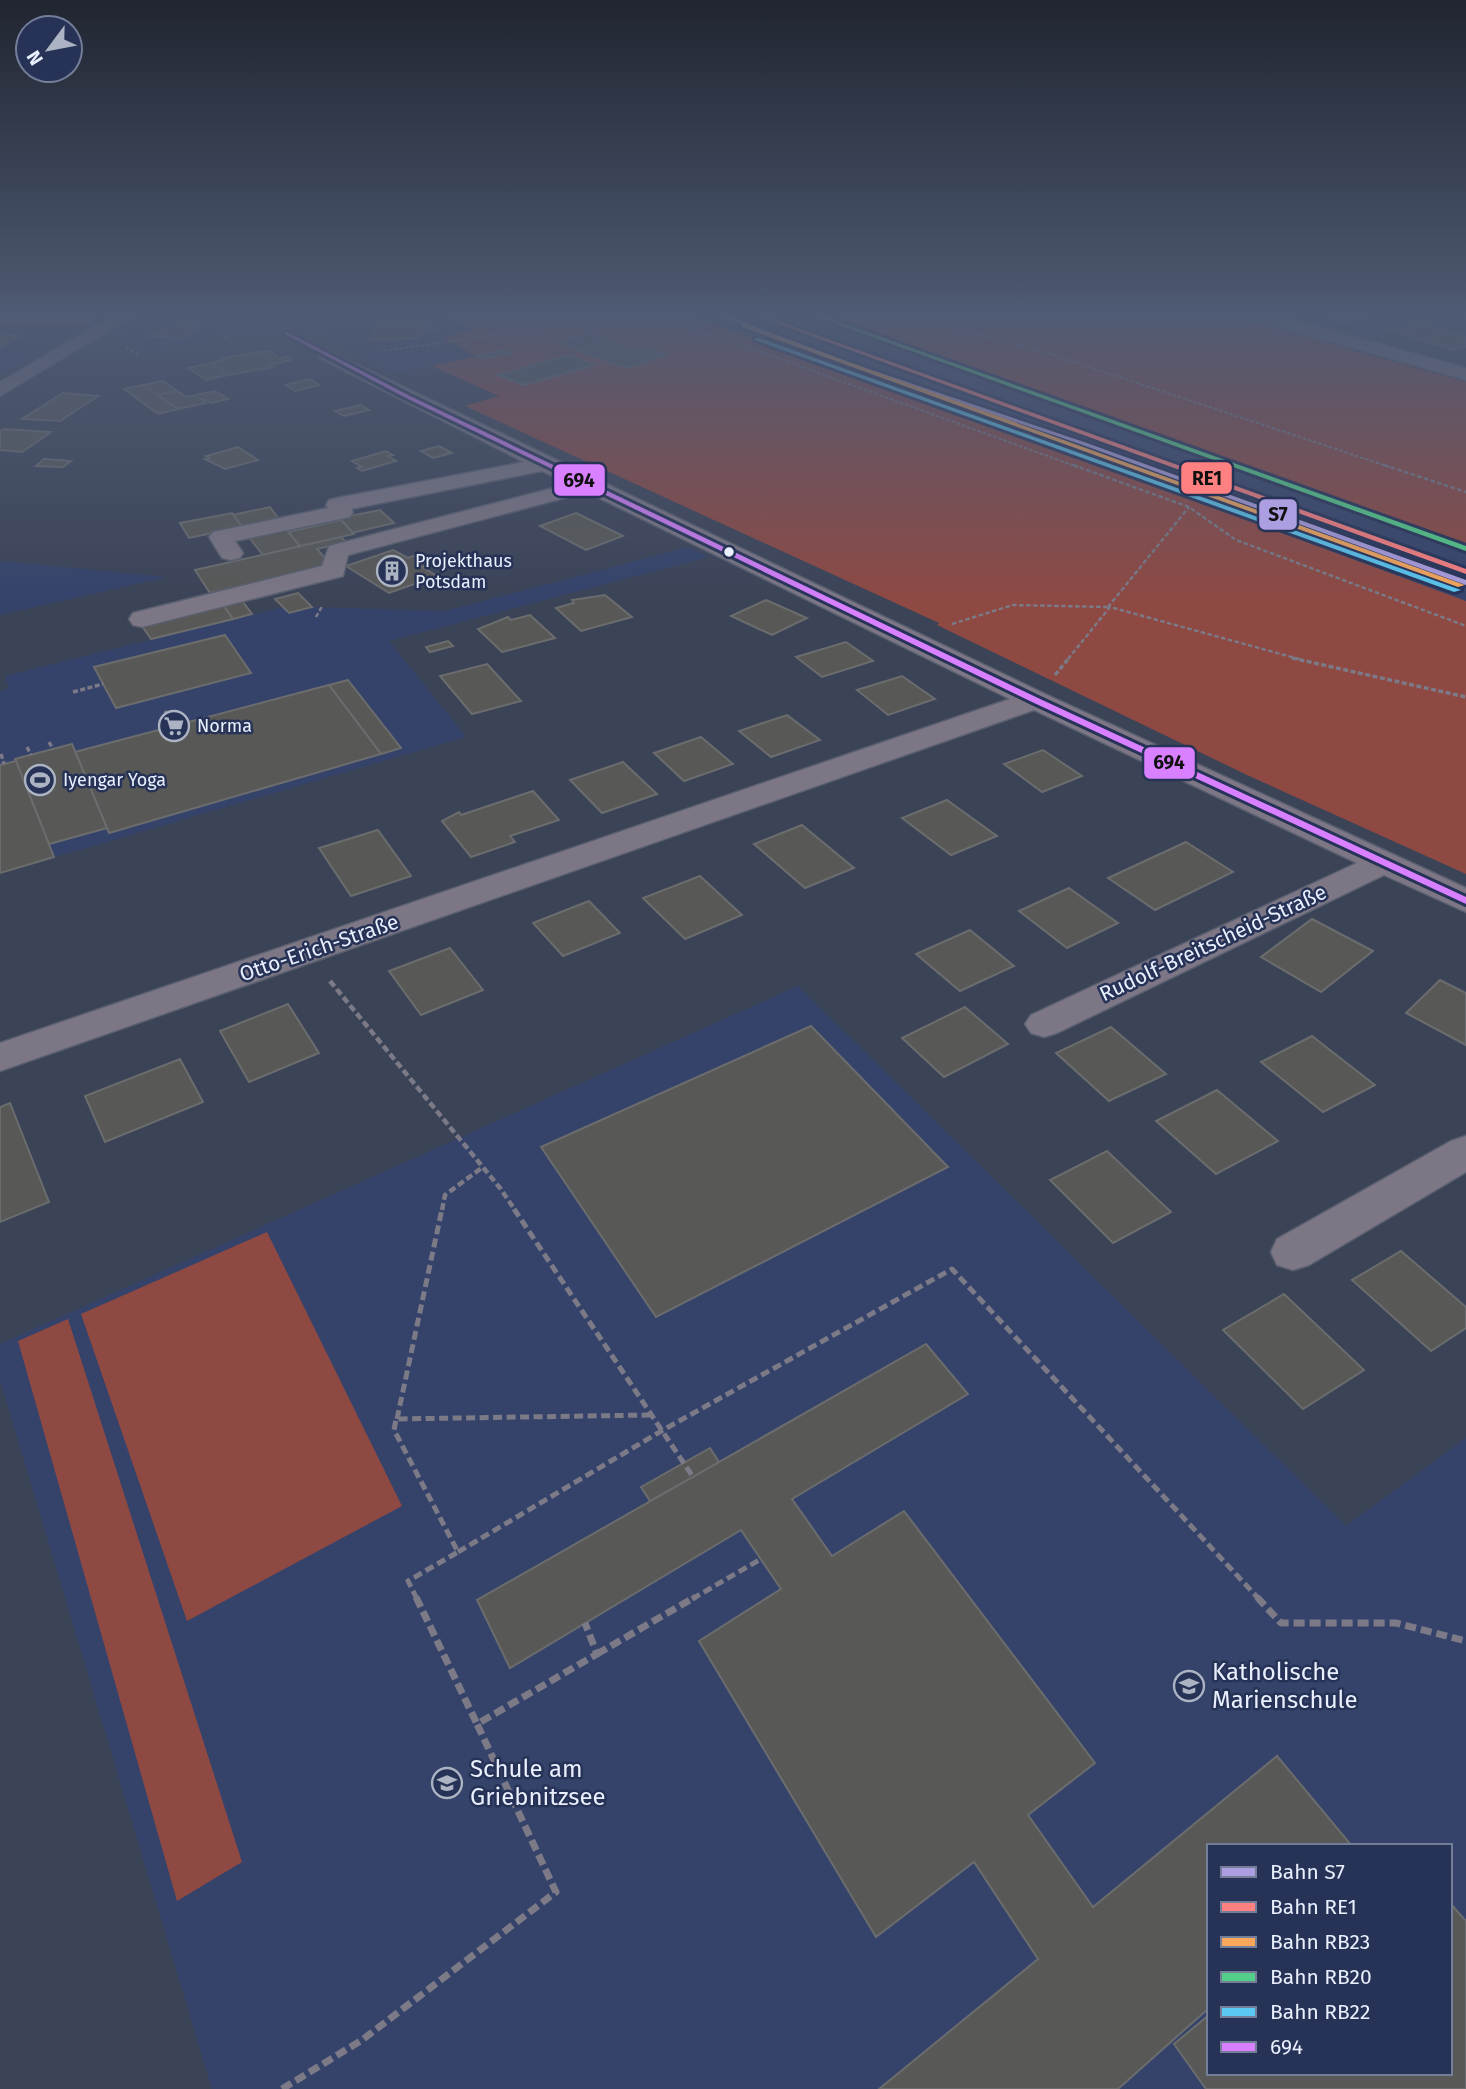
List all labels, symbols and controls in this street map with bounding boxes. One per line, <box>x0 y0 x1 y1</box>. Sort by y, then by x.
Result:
north arrow <box>14 14 84 84</box>
text: N <box>22 46 48 69</box>
line badge: RE1 <box>1180 461 1233 495</box>
line badge: 694 <box>553 463 606 497</box>
text: RE1 <box>1192 467 1222 490</box>
text: 694 <box>563 469 595 492</box>
line badge: S7 <box>1258 498 1298 531</box>
text: S7 <box>1268 503 1288 526</box>
unlabelled marker <box>722 545 736 559</box>
place label: Projekthaus Potsdam <box>415 550 512 593</box>
building icon: Projekthaus Potsdam <box>375 554 409 588</box>
supermarket icon: Norma <box>157 709 191 743</box>
place label: Norma <box>197 715 252 737</box>
line badge: 694 <box>1143 746 1196 780</box>
text: 694 <box>1153 751 1185 774</box>
sports icon: Iyengar Yoga <box>23 763 57 797</box>
place label: Iyengar Yoga <box>63 769 166 791</box>
street label: Rudolf-Breitscheid-Straße <box>1095 879 1331 1007</box>
street label: Otto-Erich-Straße <box>236 909 402 987</box>
place label: Katholische Marienschule <box>1212 1658 1358 1714</box>
school or university icon: Katholische Marienschule <box>1172 1669 1206 1703</box>
place label: Schule am Griebnitzsee <box>470 1755 606 1811</box>
school or university icon: Schule am Griebnitzsee <box>430 1766 464 1800</box>
legend <box>1207 1844 1452 2075</box>
text: Bahn S7 <box>1270 1859 1345 1885</box>
text: Bahn RE1 <box>1270 1894 1357 1920</box>
text: Bahn RB23 <box>1270 1929 1370 1955</box>
text: Bahn RB20 <box>1270 1964 1372 1990</box>
text: Bahn RB22 <box>1270 1999 1370 2025</box>
text: 694 <box>1270 2034 1303 2060</box>

